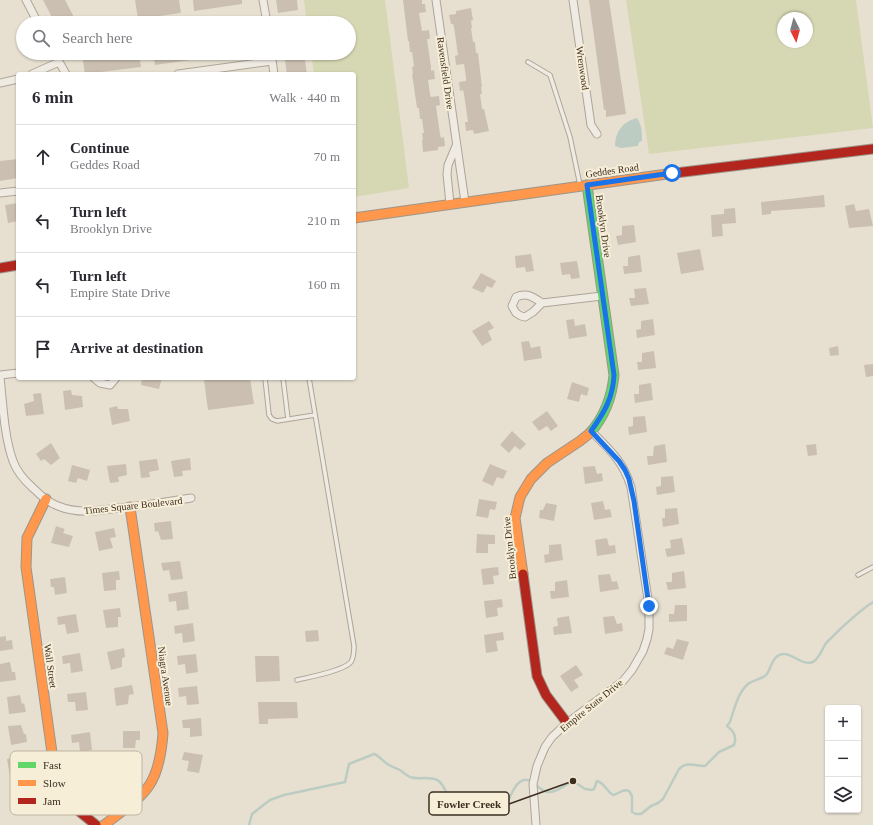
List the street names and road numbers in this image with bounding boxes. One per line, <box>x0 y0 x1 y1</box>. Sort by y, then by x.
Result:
street label: Ravensfield Drive <box>435 36 456 111</box>
street label: Wrenwood <box>574 46 591 91</box>
street label: Geddes Road <box>585 161 639 180</box>
street label: Brooklyn Drive <box>594 194 613 259</box>
street label: Times Square Boulevard <box>83 495 183 516</box>
street label: Brooklyn Drive <box>501 515 518 580</box>
street label: Wall Street <box>42 643 59 689</box>
street label: Niagra Avenue <box>156 646 175 707</box>
street label: Empire State Drive <box>558 676 625 734</box>

